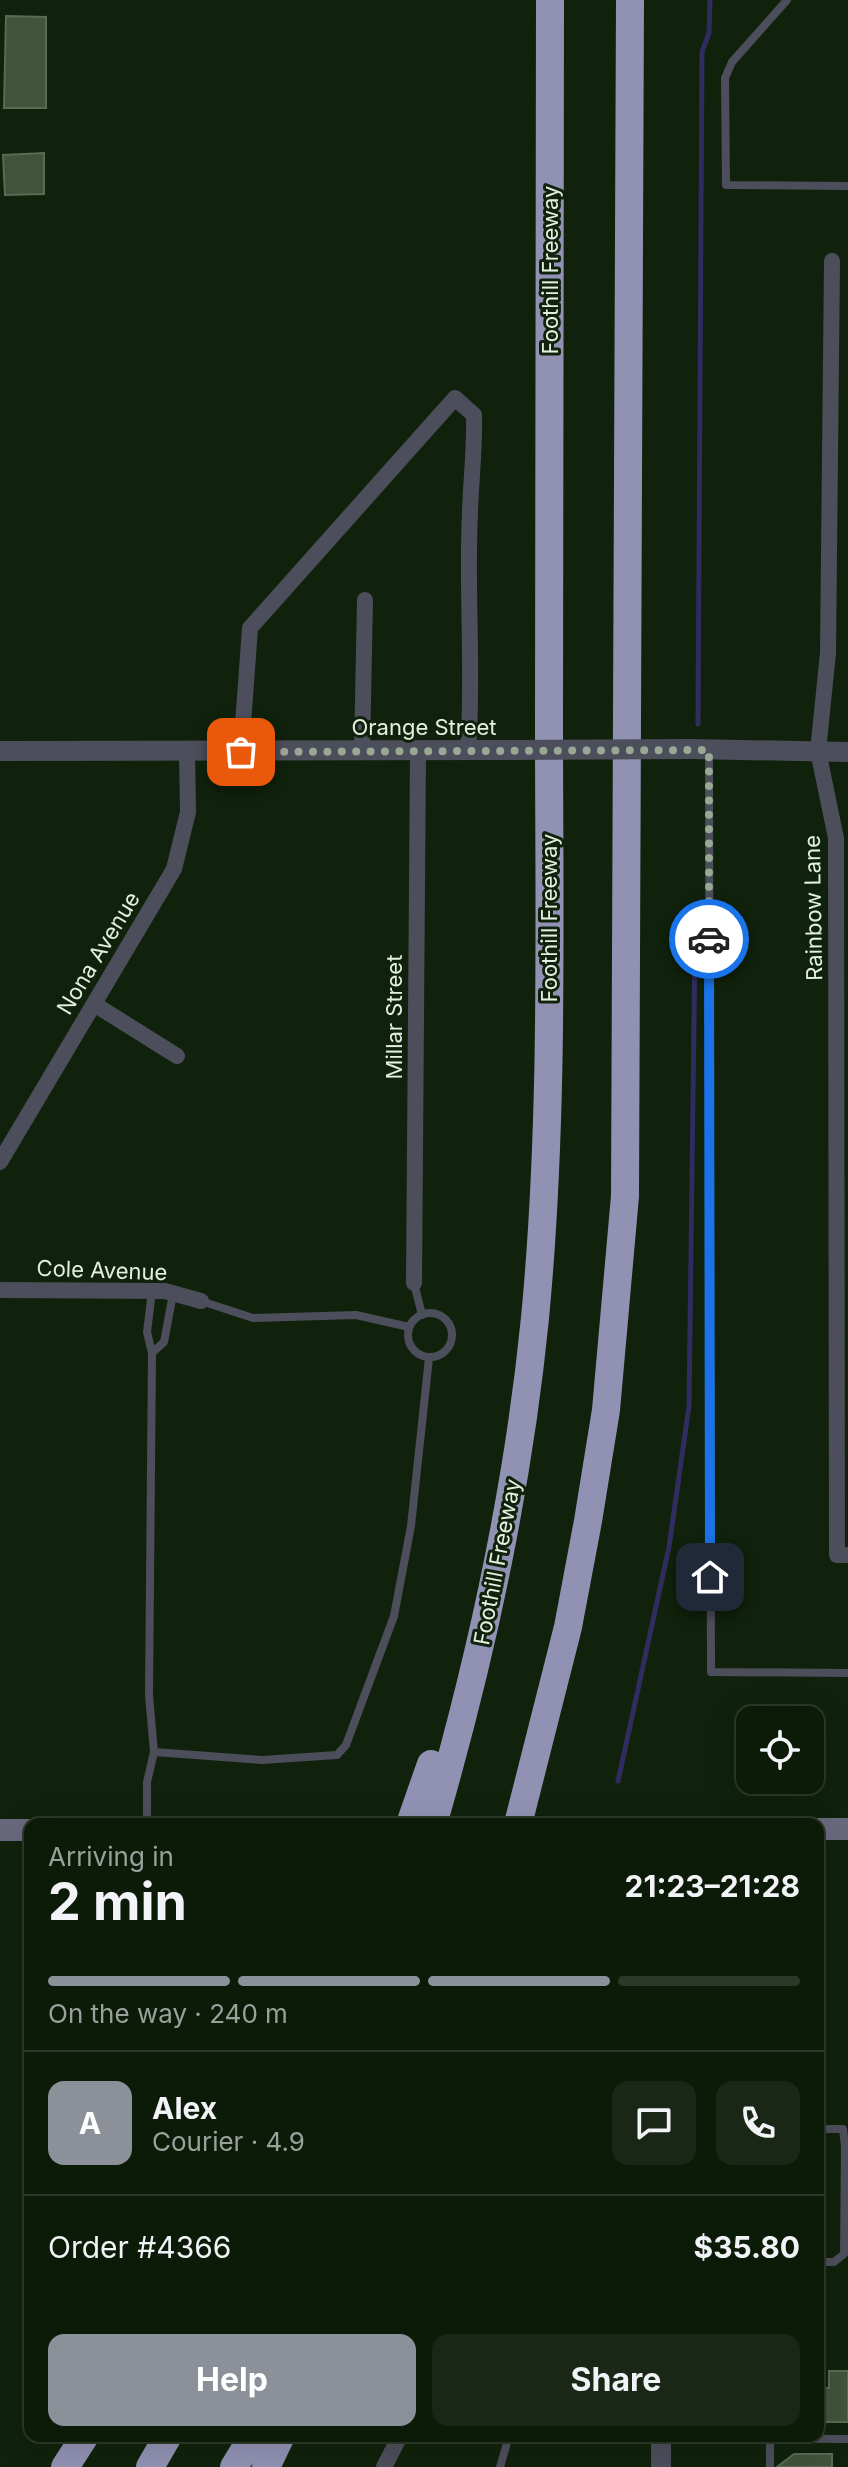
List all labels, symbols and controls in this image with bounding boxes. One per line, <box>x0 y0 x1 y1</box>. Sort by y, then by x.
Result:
street label: Foothill Freeway <box>537 186 563 354</box>
street label: Orange Street <box>351 714 497 740</box>
pin <box>207 718 275 786</box>
icon: bag <box>219 730 263 774</box>
street label: Foothill Freeway <box>536 834 562 1002</box>
street label: Rainbow Lane <box>799 835 827 981</box>
street label: Nona Avenue <box>51 887 145 1019</box>
courier <box>669 899 749 979</box>
icon: car <box>687 917 731 961</box>
street label: Millar Street <box>381 955 407 1079</box>
street label: Cole Avenue <box>36 1255 168 1285</box>
street label: Foothill Freeway <box>468 1477 526 1647</box>
pin <box>676 1543 744 1611</box>
icon: home <box>688 1555 732 1599</box>
map controls <box>736 1706 824 1794</box>
button: locate <box>736 1706 824 1794</box>
text: Arriving in <box>48 1841 174 1872</box>
text: 21:23–21:28 <box>625 1868 800 1904</box>
text: 2 min <box>48 1870 187 1933</box>
text: On the way · 240 m <box>48 1998 288 2029</box>
button: chat <box>612 2081 696 2165</box>
button: phone <box>716 2081 800 2165</box>
text: Alex <box>152 2090 217 2126</box>
text: A <box>79 2105 101 2141</box>
text: Courier · 4.9 <box>152 2126 305 2157</box>
text: Order #4366 <box>48 2229 231 2265</box>
text: $35.80 <box>694 2229 800 2265</box>
button: Help <box>48 2334 416 2426</box>
button: Share <box>432 2334 800 2426</box>

